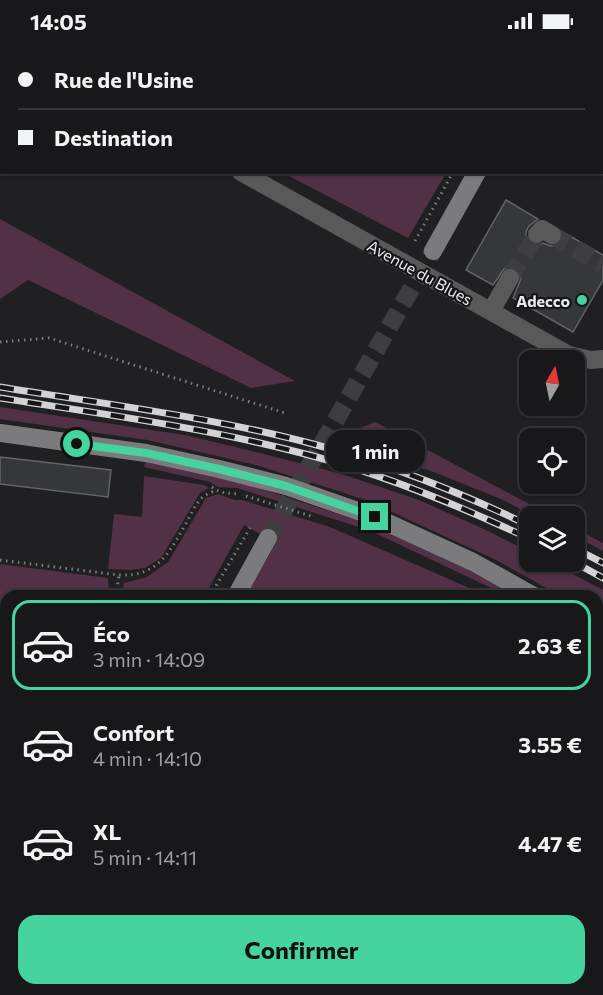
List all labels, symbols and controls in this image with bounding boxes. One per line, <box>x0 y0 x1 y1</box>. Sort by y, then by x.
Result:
text: 14:05 <box>30 8 87 35</box>
text: Rue de l'Usine <box>54 66 194 93</box>
text: Destination <box>54 124 173 151</box>
street label: Avenue du Blues <box>364 235 476 309</box>
place label: Adecco <box>516 291 570 310</box>
marker: Adecco <box>575 293 589 307</box>
north arrow <box>519 350 585 416</box>
map controls <box>519 350 585 572</box>
button: locate <box>519 428 585 494</box>
route start <box>63 430 90 457</box>
callout: 1 min <box>326 430 424 472</box>
text: 1 min <box>352 439 399 463</box>
route end <box>361 503 388 530</box>
button: layers <box>519 506 585 572</box>
icon: car <box>21 618 75 672</box>
text: Éco <box>93 620 130 647</box>
text: 2.63 € <box>518 632 582 659</box>
text: 3 min · 14:09 <box>93 647 205 671</box>
icon: car <box>21 717 75 771</box>
text: Confort <box>93 719 174 746</box>
text: 3.55 € <box>518 731 582 758</box>
text: 4 min · 14:10 <box>93 746 202 770</box>
icon: car <box>21 816 75 870</box>
text: XL <box>93 818 121 845</box>
text: 4.47 € <box>518 830 582 857</box>
text: 5 min · 14:11 <box>93 845 197 869</box>
button: Confirmer <box>18 915 585 984</box>

